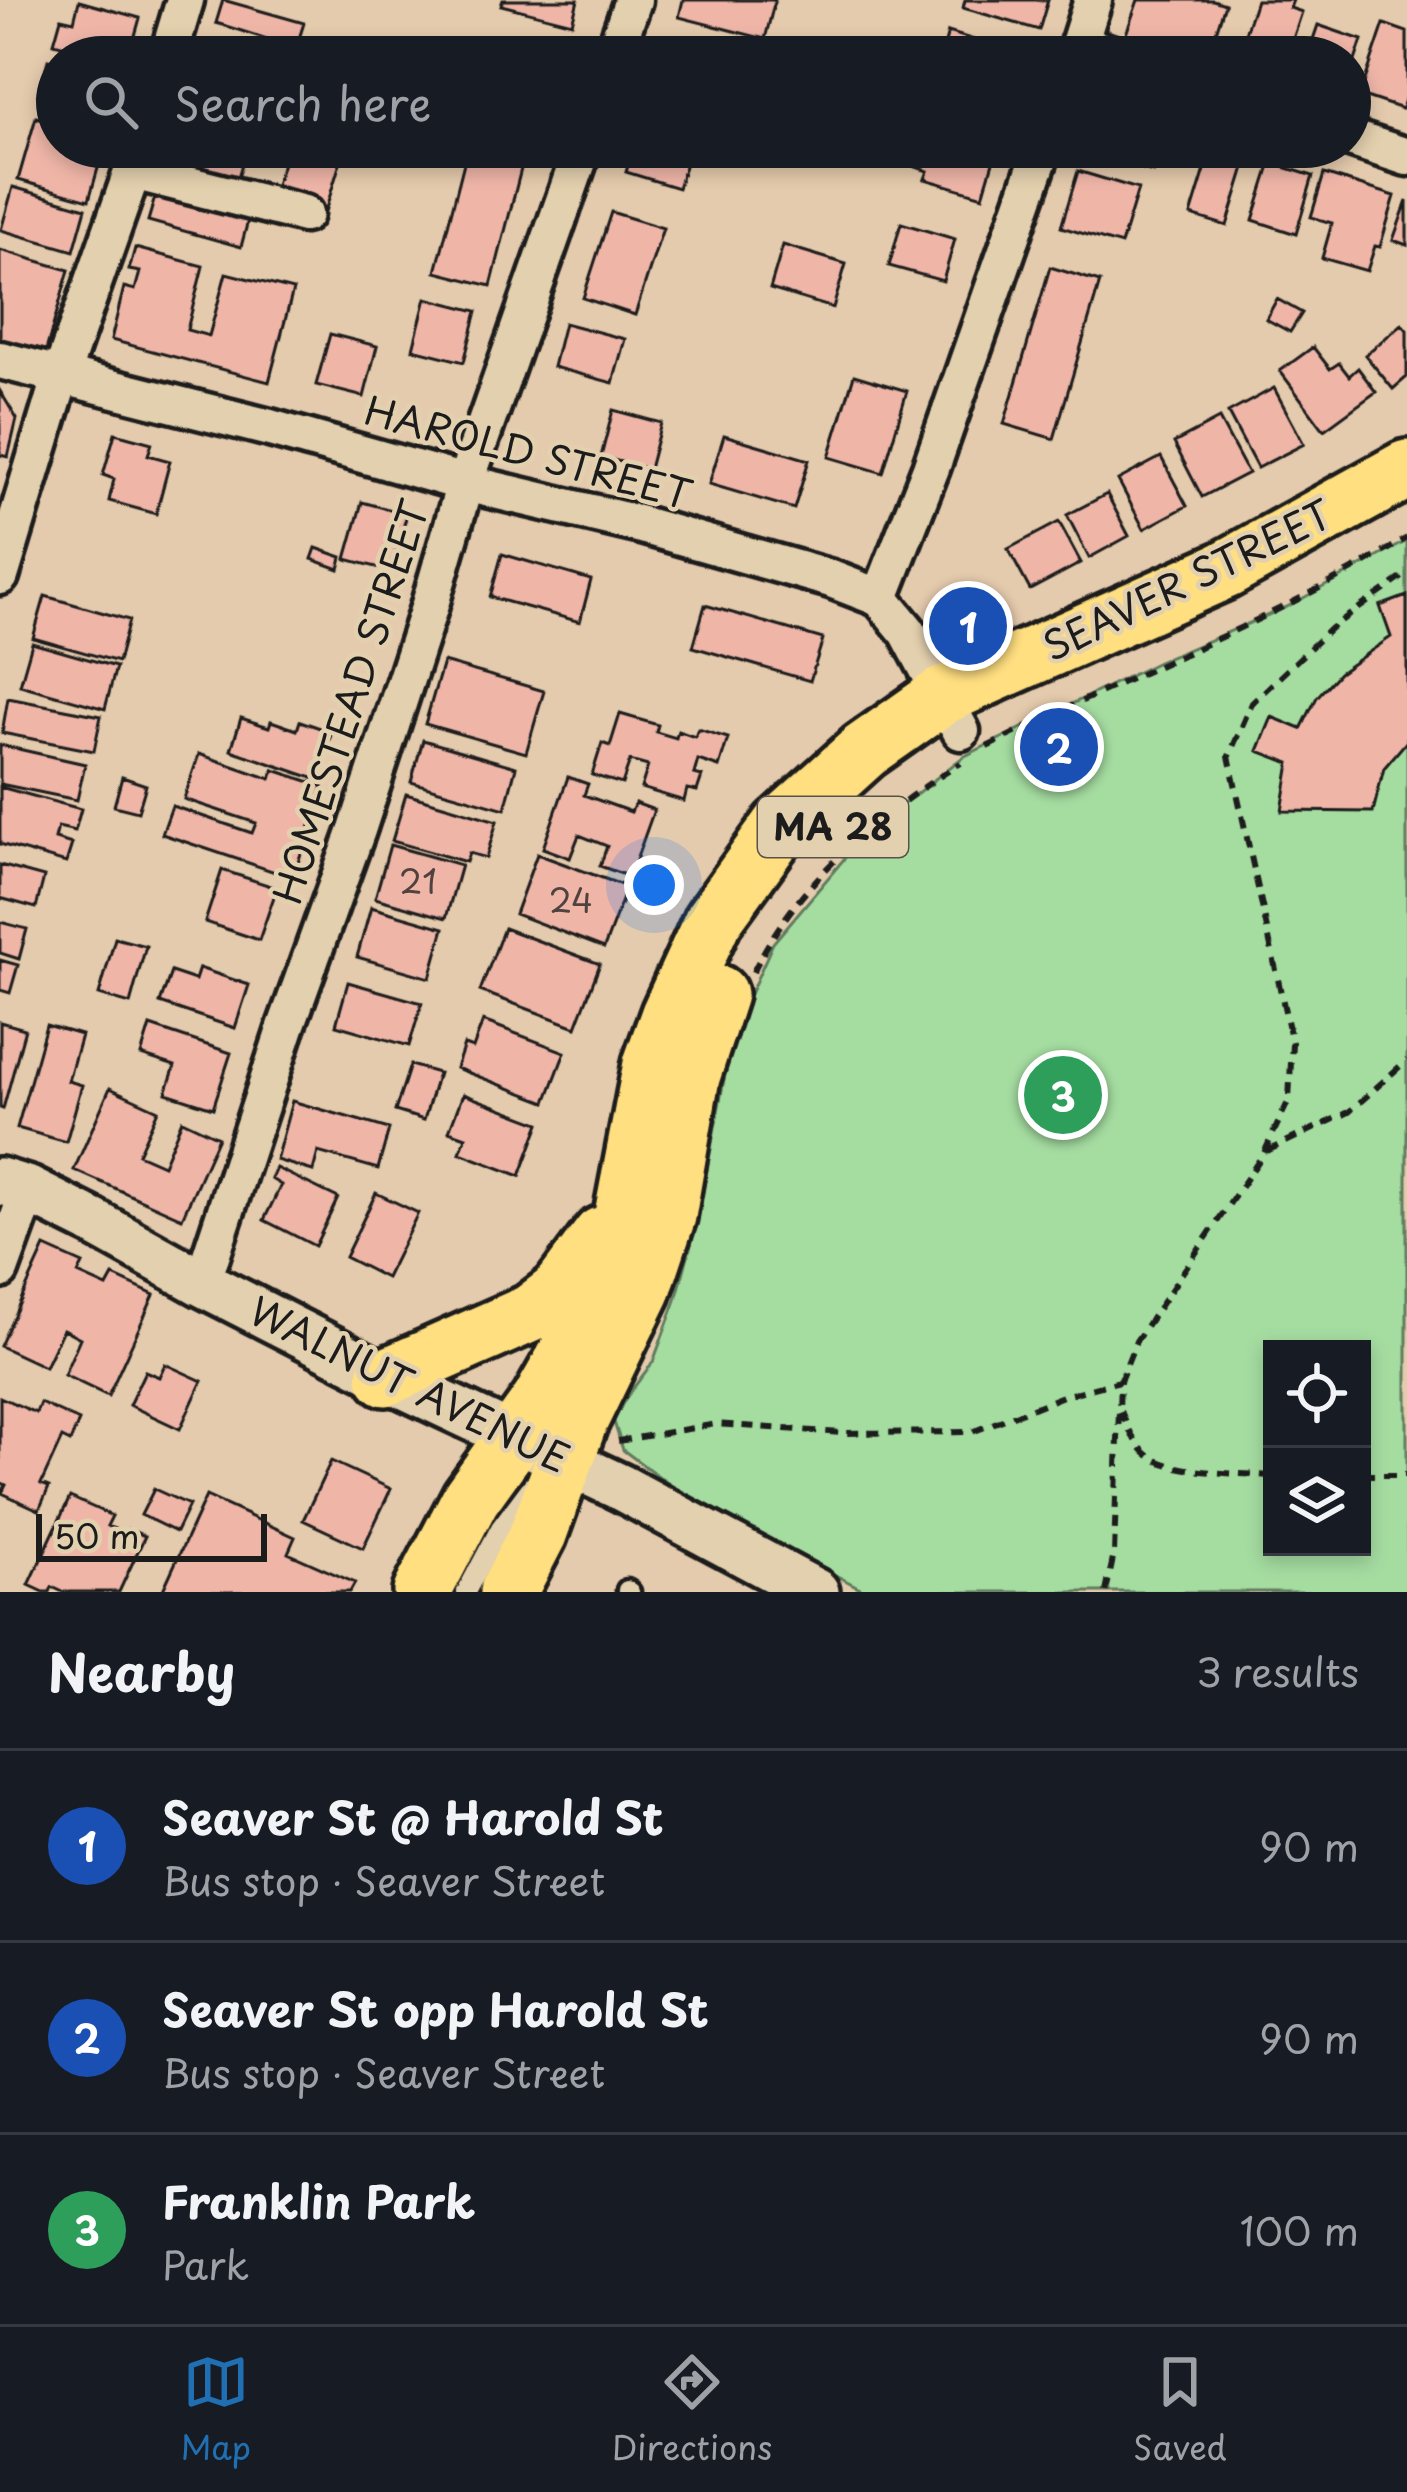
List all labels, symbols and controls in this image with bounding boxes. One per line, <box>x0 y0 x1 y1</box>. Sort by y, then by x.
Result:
search box <box>36 36 1371 168</box>
text: Search here <box>174 68 431 136</box>
icon: search <box>78 69 144 135</box>
street label: HAROLD STREET <box>359 379 699 523</box>
street label: SEAVER STREET <box>1032 483 1340 674</box>
street label: HOMESTEAD STREET <box>255 491 442 911</box>
pin: 1 <box>929 581 1007 671</box>
pin: 2 <box>1020 702 1098 792</box>
road number: MA 28 <box>758 797 908 857</box>
house number: 21 <box>399 855 437 905</box>
your location <box>624 855 684 915</box>
house number: 24 <box>549 874 593 924</box>
pin: 3 <box>1024 1050 1102 1140</box>
street label: WALNUT AVENUE <box>240 1280 580 1486</box>
map controls <box>1263 1340 1371 1556</box>
button: locate <box>1263 1340 1371 1448</box>
button: layers <box>1263 1448 1371 1556</box>
scale bar <box>36 1508 267 1561</box>
text: 50 m <box>54 1510 140 1560</box>
text: Nearby <box>48 1632 235 1709</box>
text: 3 results <box>1196 1641 1359 1700</box>
text: Seaver St @ Harold St <box>162 1782 664 1850</box>
text: 1 <box>78 1816 96 1875</box>
text: 90 m <box>1259 1816 1359 1875</box>
text: Bus stop · Seaver Street <box>162 1850 605 1909</box>
text: Seaver St opp Harold St <box>162 1974 709 2042</box>
text: 2 <box>73 2008 101 2067</box>
text: 90 m <box>1259 2008 1359 2067</box>
text: Bus stop · Seaver Street <box>162 2042 605 2101</box>
text: Franklin Park <box>162 2166 475 2234</box>
text: 3 <box>74 2200 100 2259</box>
text: 100 m <box>1240 2200 1359 2259</box>
text: Park <box>162 2234 249 2293</box>
tab: Map <box>180 2349 251 2471</box>
tab: Directions <box>612 2349 772 2471</box>
tab: Saved <box>1133 2349 1227 2471</box>

